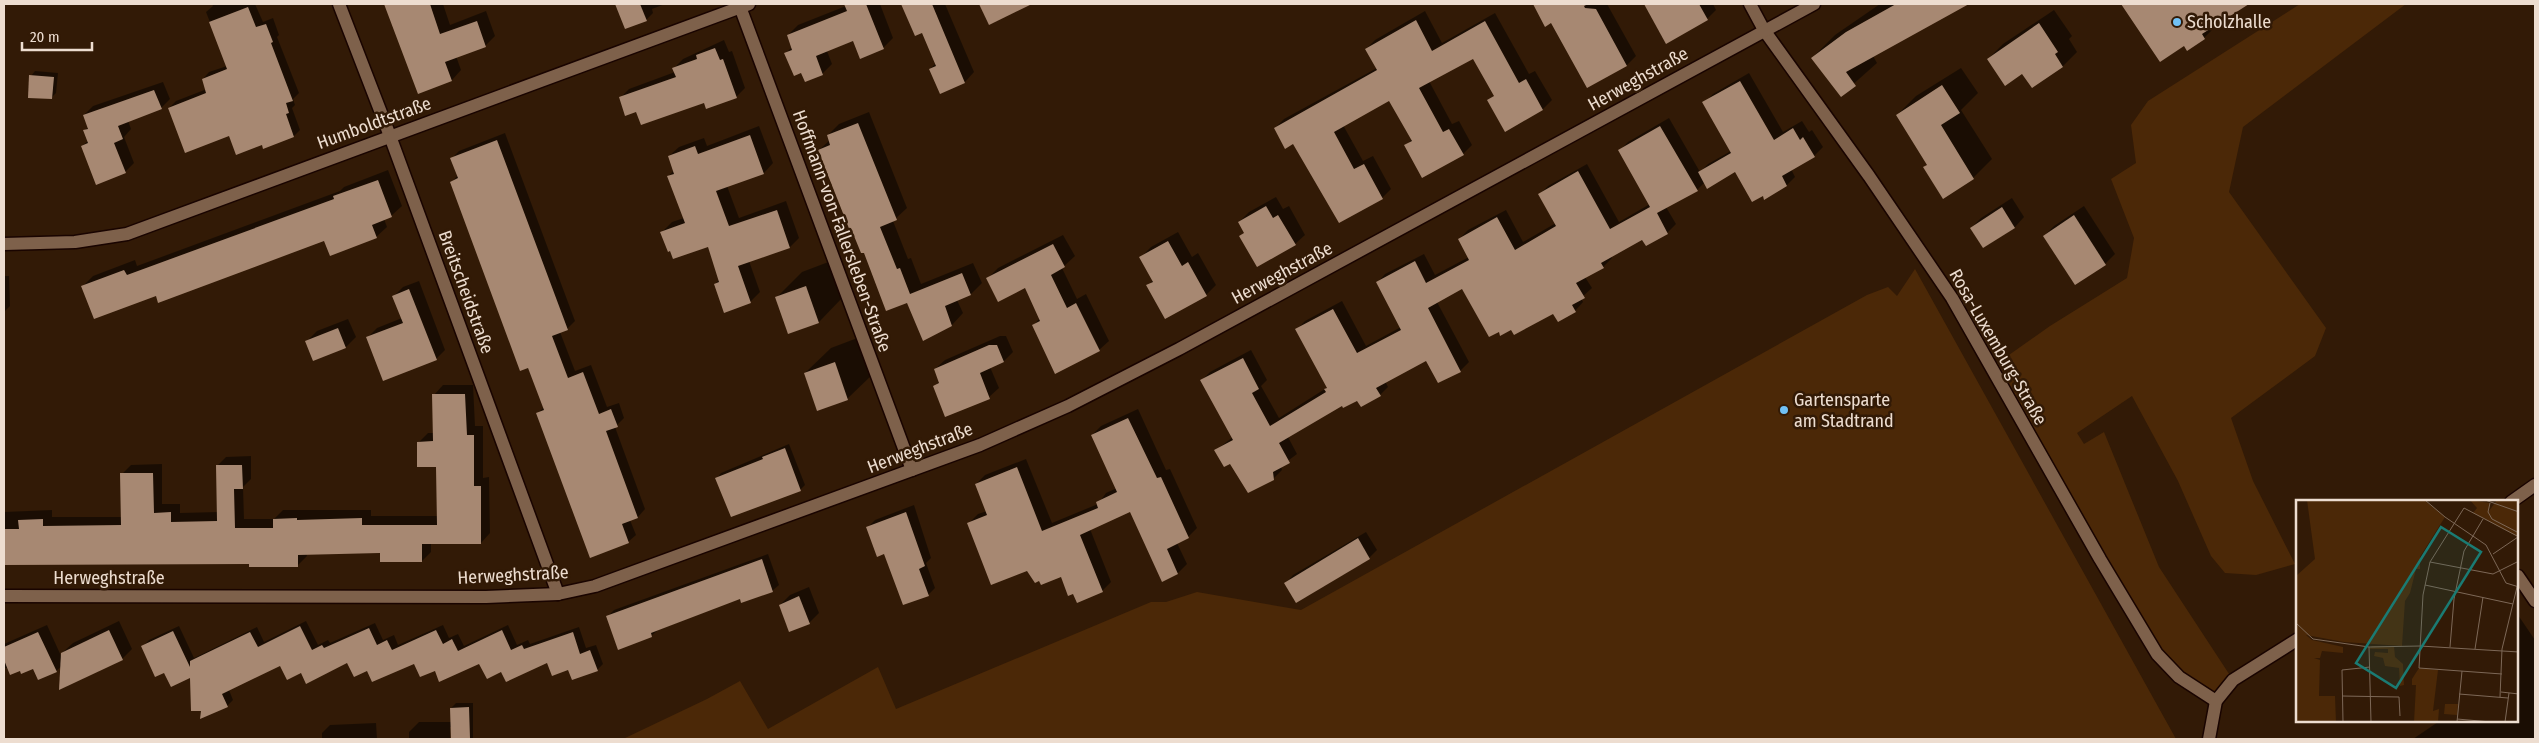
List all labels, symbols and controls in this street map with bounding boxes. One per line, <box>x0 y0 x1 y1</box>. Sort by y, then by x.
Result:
place label: Scholzhalle <box>2187 11 2271 33</box>
marker: Scholzhalle <box>2171 16 2183 28</box>
scale bar <box>22 20 92 52</box>
text: 20 m <box>30 28 60 46</box>
street label: Herweghstraße <box>1584 42 1692 116</box>
street label: Humboldtstraße <box>314 92 434 154</box>
street label: Hoffmann-von-Fallersleben-Straße <box>788 107 896 355</box>
street label: Breitscheidstraße <box>434 227 499 357</box>
street label: Herweghstraße <box>1228 237 1336 309</box>
street label: Rosa-Luxemburg-Straße <box>1944 265 2052 429</box>
place label: Gartensparte am Stadtrand <box>1794 389 1894 432</box>
marker: Gartensparte am Stadtrand <box>1778 404 1790 416</box>
street label: Herweghstraße <box>864 418 976 478</box>
inset map <box>2296 500 2519 723</box>
street label: Herweghstraße <box>457 561 569 589</box>
street label: Herweghstraße <box>53 567 165 589</box>

